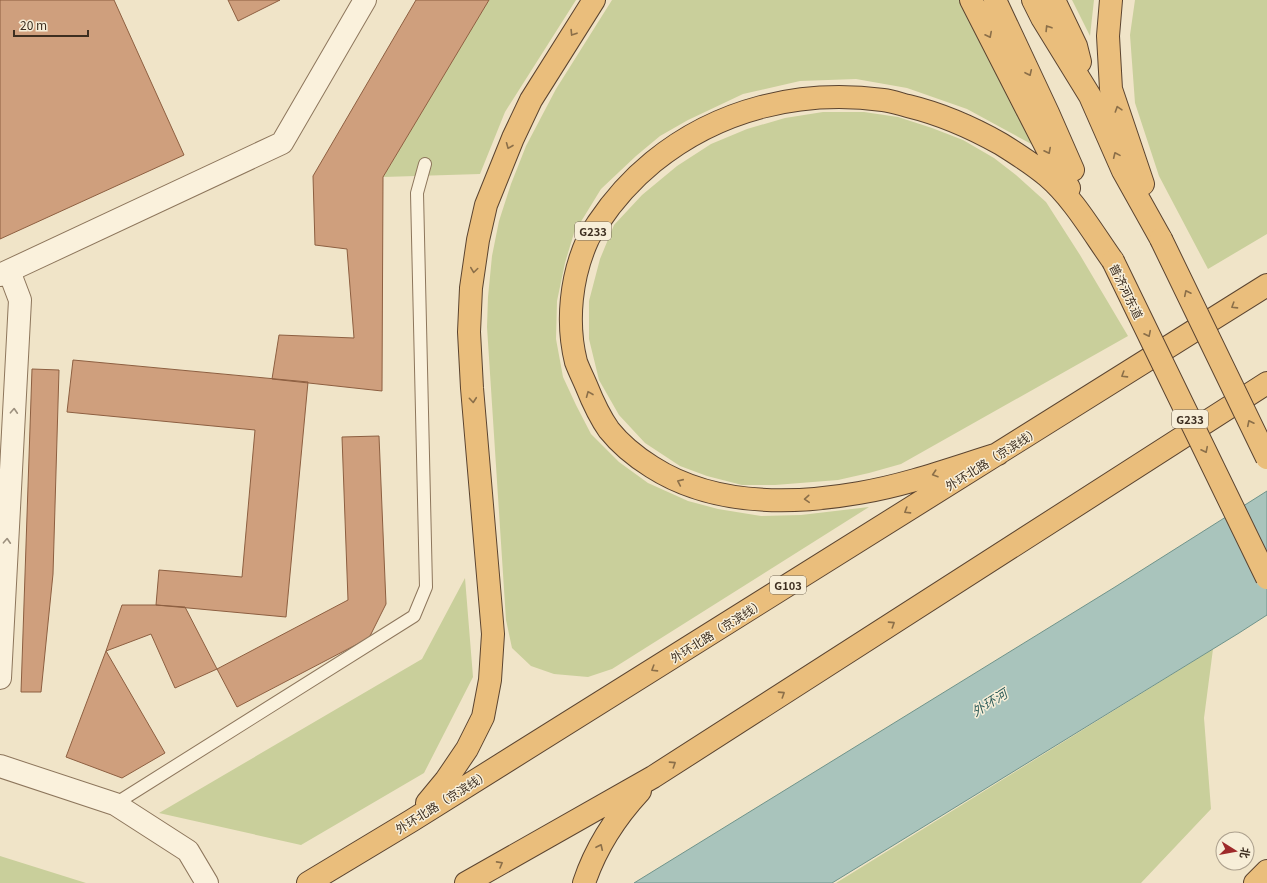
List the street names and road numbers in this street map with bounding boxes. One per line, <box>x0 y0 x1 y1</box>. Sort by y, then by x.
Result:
road number: G233 <box>575 222 611 240</box>
street label: 普济河东道 <box>1106 260 1148 322</box>
road number: G233 <box>1172 410 1208 428</box>
street label: 外环北路（京滨线） <box>942 422 1042 494</box>
road number: G103 <box>770 576 806 594</box>
street label: 外环北路（京滨线） <box>667 594 767 666</box>
street label: 外环北路（京滨线） <box>392 765 492 837</box>

